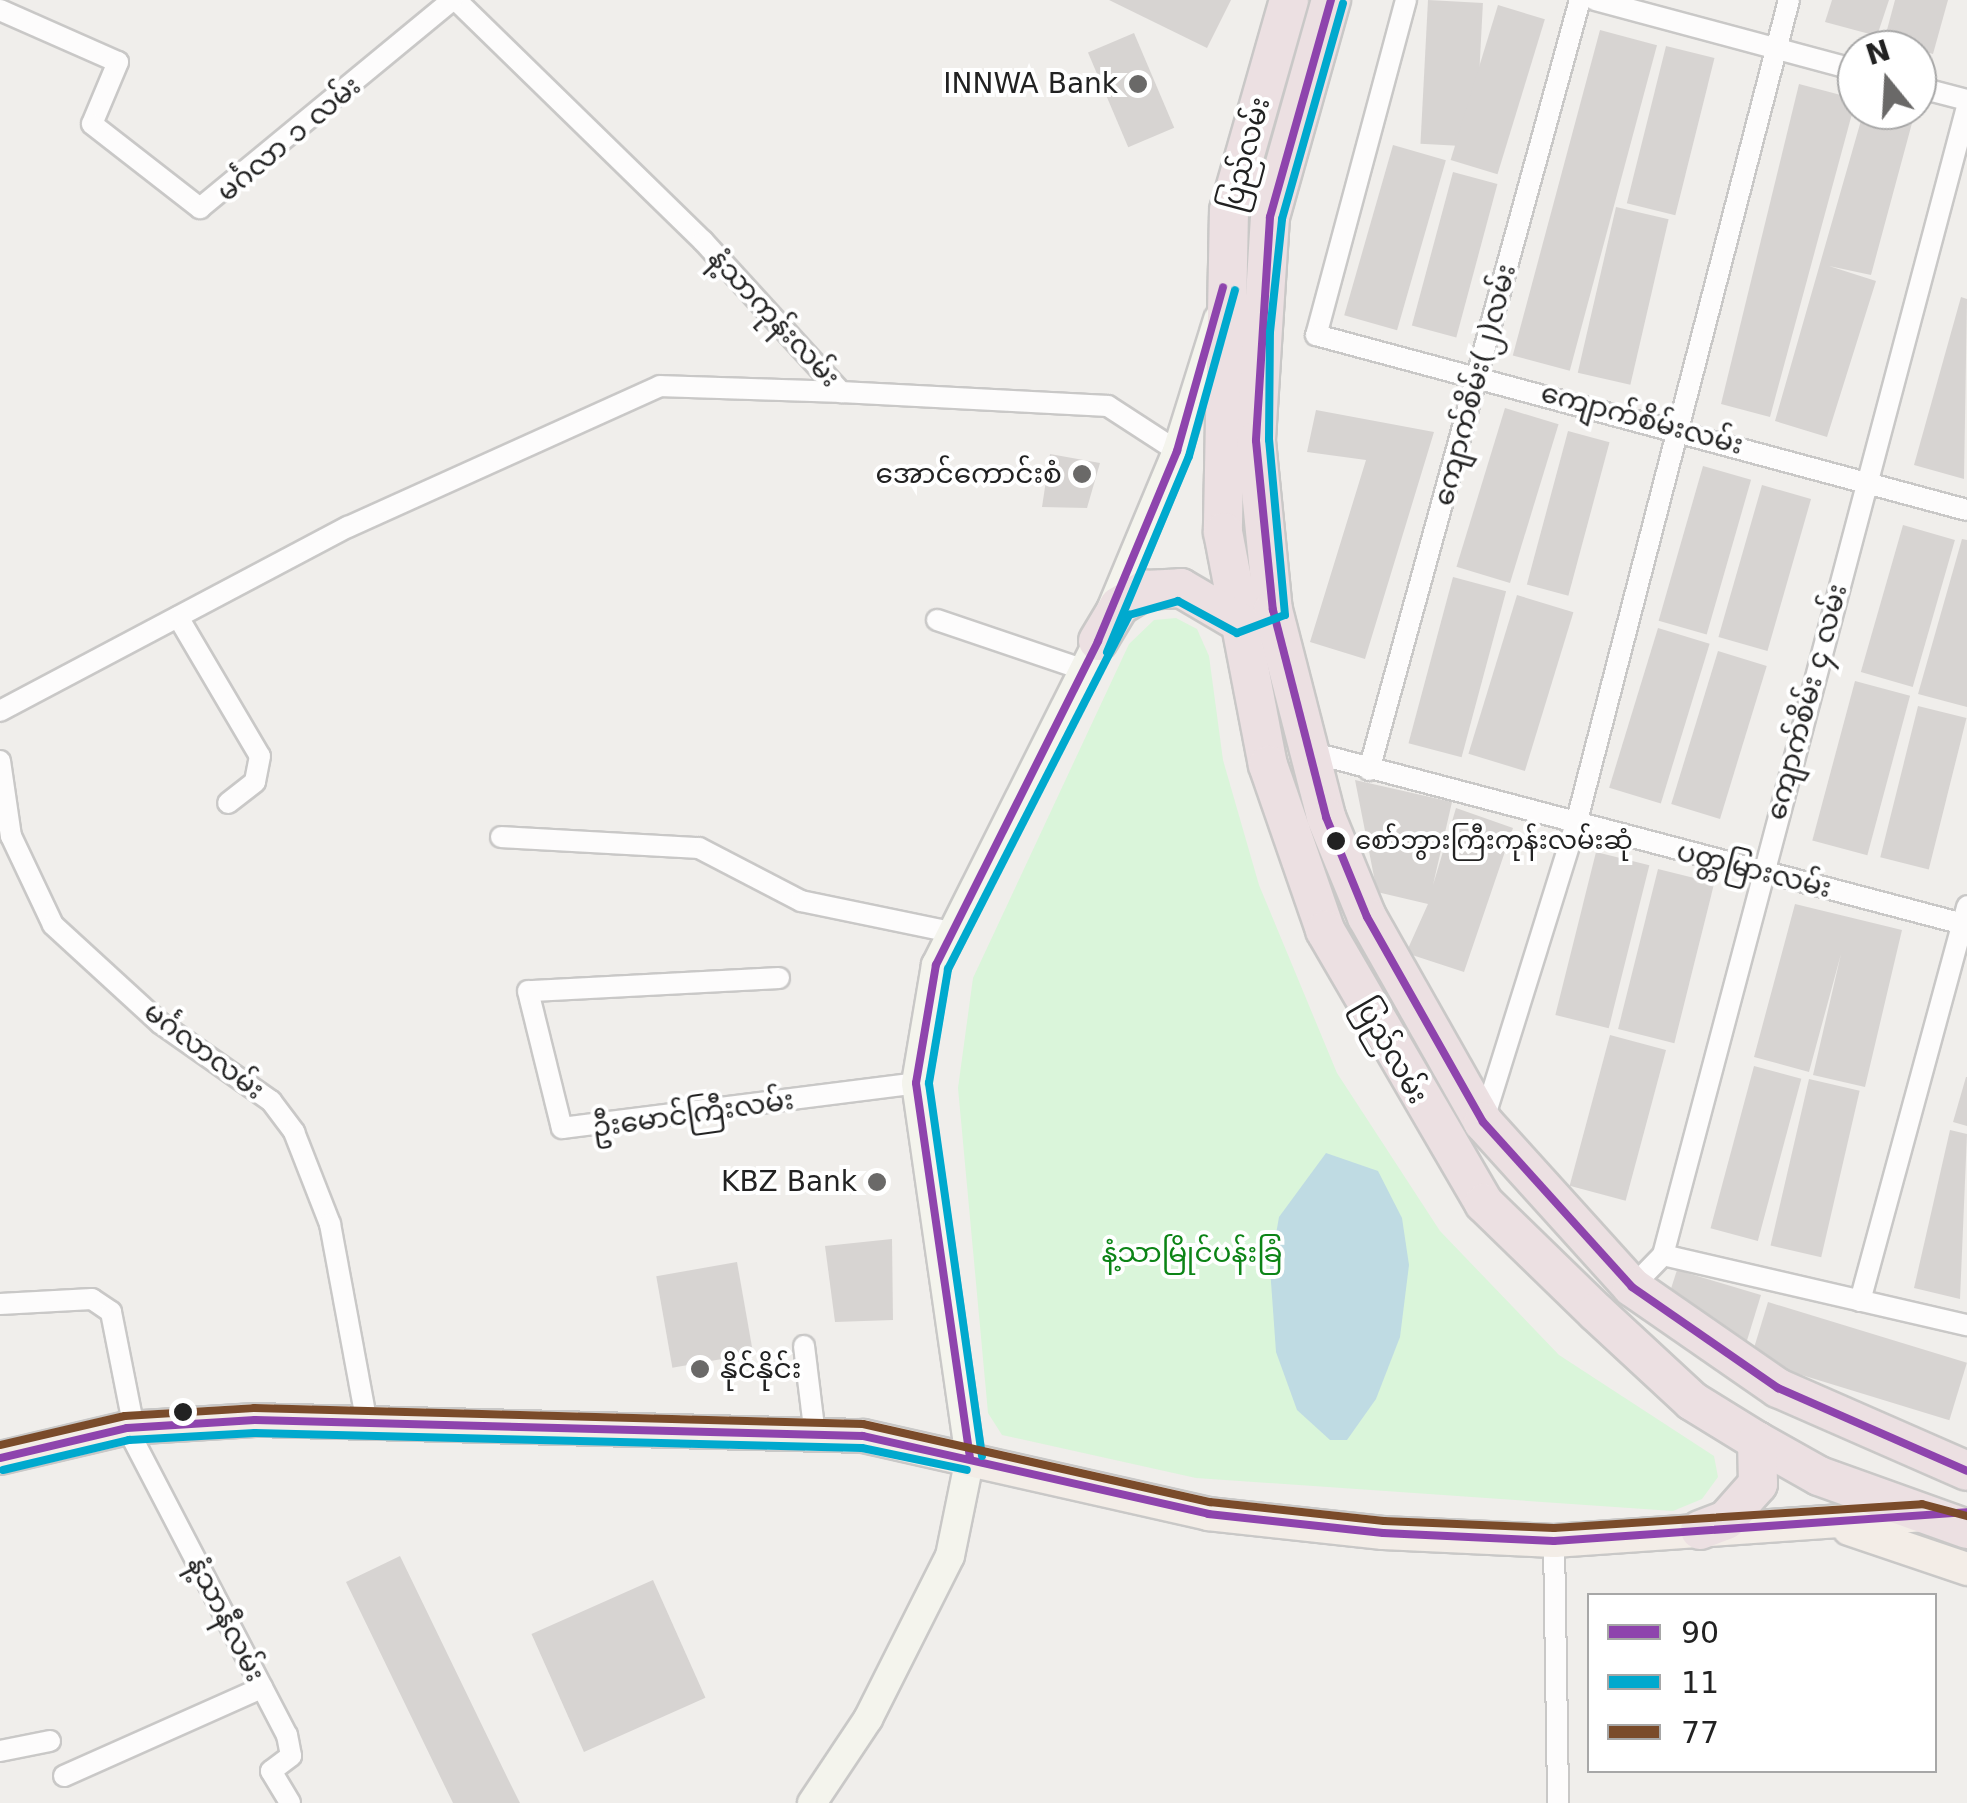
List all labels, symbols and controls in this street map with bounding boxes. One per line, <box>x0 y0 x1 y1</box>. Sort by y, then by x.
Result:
north arrow <box>1837 30 1937 130</box>
text: N <box>1862 34 1894 72</box>
place label: INNWA Bank <box>943 67 1118 101</box>
street label: မင်္ဂလာ ၁ လမ်း <box>210 69 368 209</box>
marker: INNWA Bank <box>1127 73 1149 95</box>
street label: ပြည်လမ်း <box>1215 93 1277 215</box>
street label: နံ့သာကုန်းလမ်း <box>701 242 847 394</box>
street label: ကျောက်စိမ်း(၂)လမ်း <box>1427 261 1523 509</box>
street label: ကျောက်စိမ်းလမ်း <box>1537 376 1747 462</box>
place label: အောင်ကောင်းစံ <box>876 457 1062 491</box>
marker: အောင်ကောင်းစံ <box>1071 463 1093 485</box>
street label: ကျောက်စိမ်း ၄ လမ်း <box>1759 580 1855 824</box>
place label: စော်ဘွားကြီးကုန်းလမ်းဆုံ <box>1355 825 1633 857</box>
marker: စော်ဘွားကြီးကုန်းလမ်းဆုံ <box>1326 831 1346 851</box>
street label: ပတ္တမြားလမ်း <box>1673 835 1835 905</box>
street label: ပြည်လမ်း <box>1347 992 1435 1110</box>
street label: မင်္ဂလာလမ်း <box>137 995 271 1107</box>
street label: ဦးမောင်ကြီးလမ်း <box>590 1083 796 1145</box>
place label: KBZ Bank <box>721 1165 857 1199</box>
marker: KBZ Bank <box>866 1171 888 1193</box>
park label: နံ့သာမြိုင်ပန်းခြံ <box>1101 1236 1283 1270</box>
place label: နိုင်နိုင်း <box>720 1352 801 1386</box>
marker: နိုင်နိုင်း <box>689 1358 711 1380</box>
unlabelled marker <box>173 1402 193 1422</box>
street label: နံ့သာနီလမ်း <box>180 1551 272 1687</box>
legend <box>1587 1593 1937 1773</box>
text: 90 <box>1681 1615 1719 1650</box>
text: 11 <box>1681 1665 1719 1700</box>
text: 77 <box>1681 1715 1719 1750</box>

